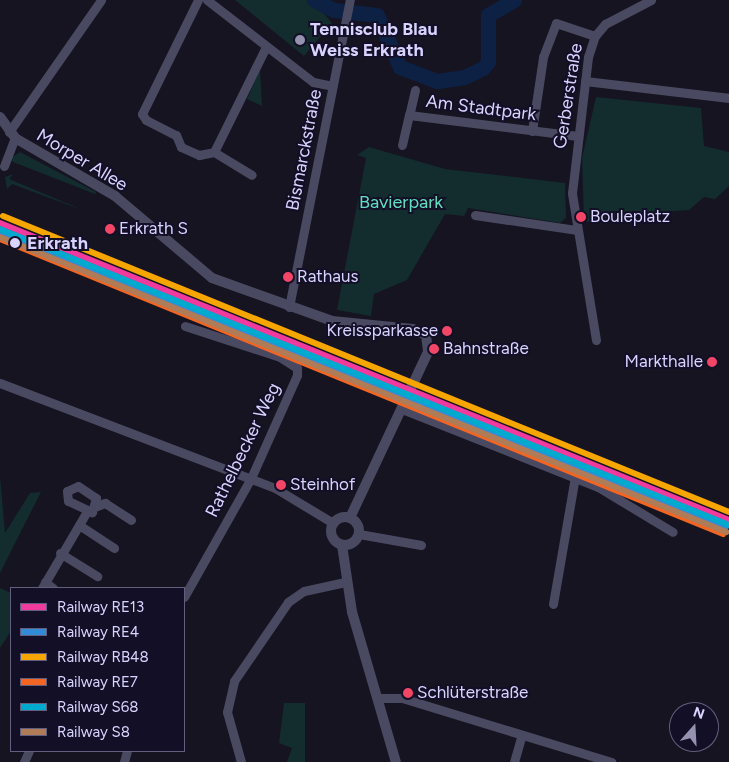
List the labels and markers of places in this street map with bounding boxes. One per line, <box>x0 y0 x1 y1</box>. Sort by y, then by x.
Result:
place label: Tennisclub Blau Weiss Erkrath <box>310 19 438 62</box>
marker: Tennisclub Blau Weiss Erkrath <box>294 34 306 46</box>
place label: Bouleplatz <box>590 207 670 227</box>
marker: Bouleplatz <box>576 212 586 222</box>
place label: Erkrath S <box>119 219 188 239</box>
marker: Erkrath S <box>105 224 115 234</box>
place label: Erkrath <box>27 232 88 254</box>
marker: Erkrath <box>7 235 23 251</box>
place label: Rathaus <box>297 267 358 287</box>
marker: Rathaus <box>283 272 293 282</box>
place label: Kreissparkasse <box>327 321 438 341</box>
marker: Kreissparkasse <box>442 326 452 336</box>
place label: Bahnstraße <box>443 339 529 359</box>
marker: Bahnstraße <box>429 344 439 354</box>
place label: Markthalle <box>625 352 703 372</box>
marker: Markthalle <box>707 357 717 367</box>
place label: Steinhof <box>290 475 355 495</box>
marker: Steinhof <box>276 480 286 490</box>
place label: Schlüterstraße <box>417 683 528 703</box>
marker: Schlüterstraße <box>403 688 413 698</box>

